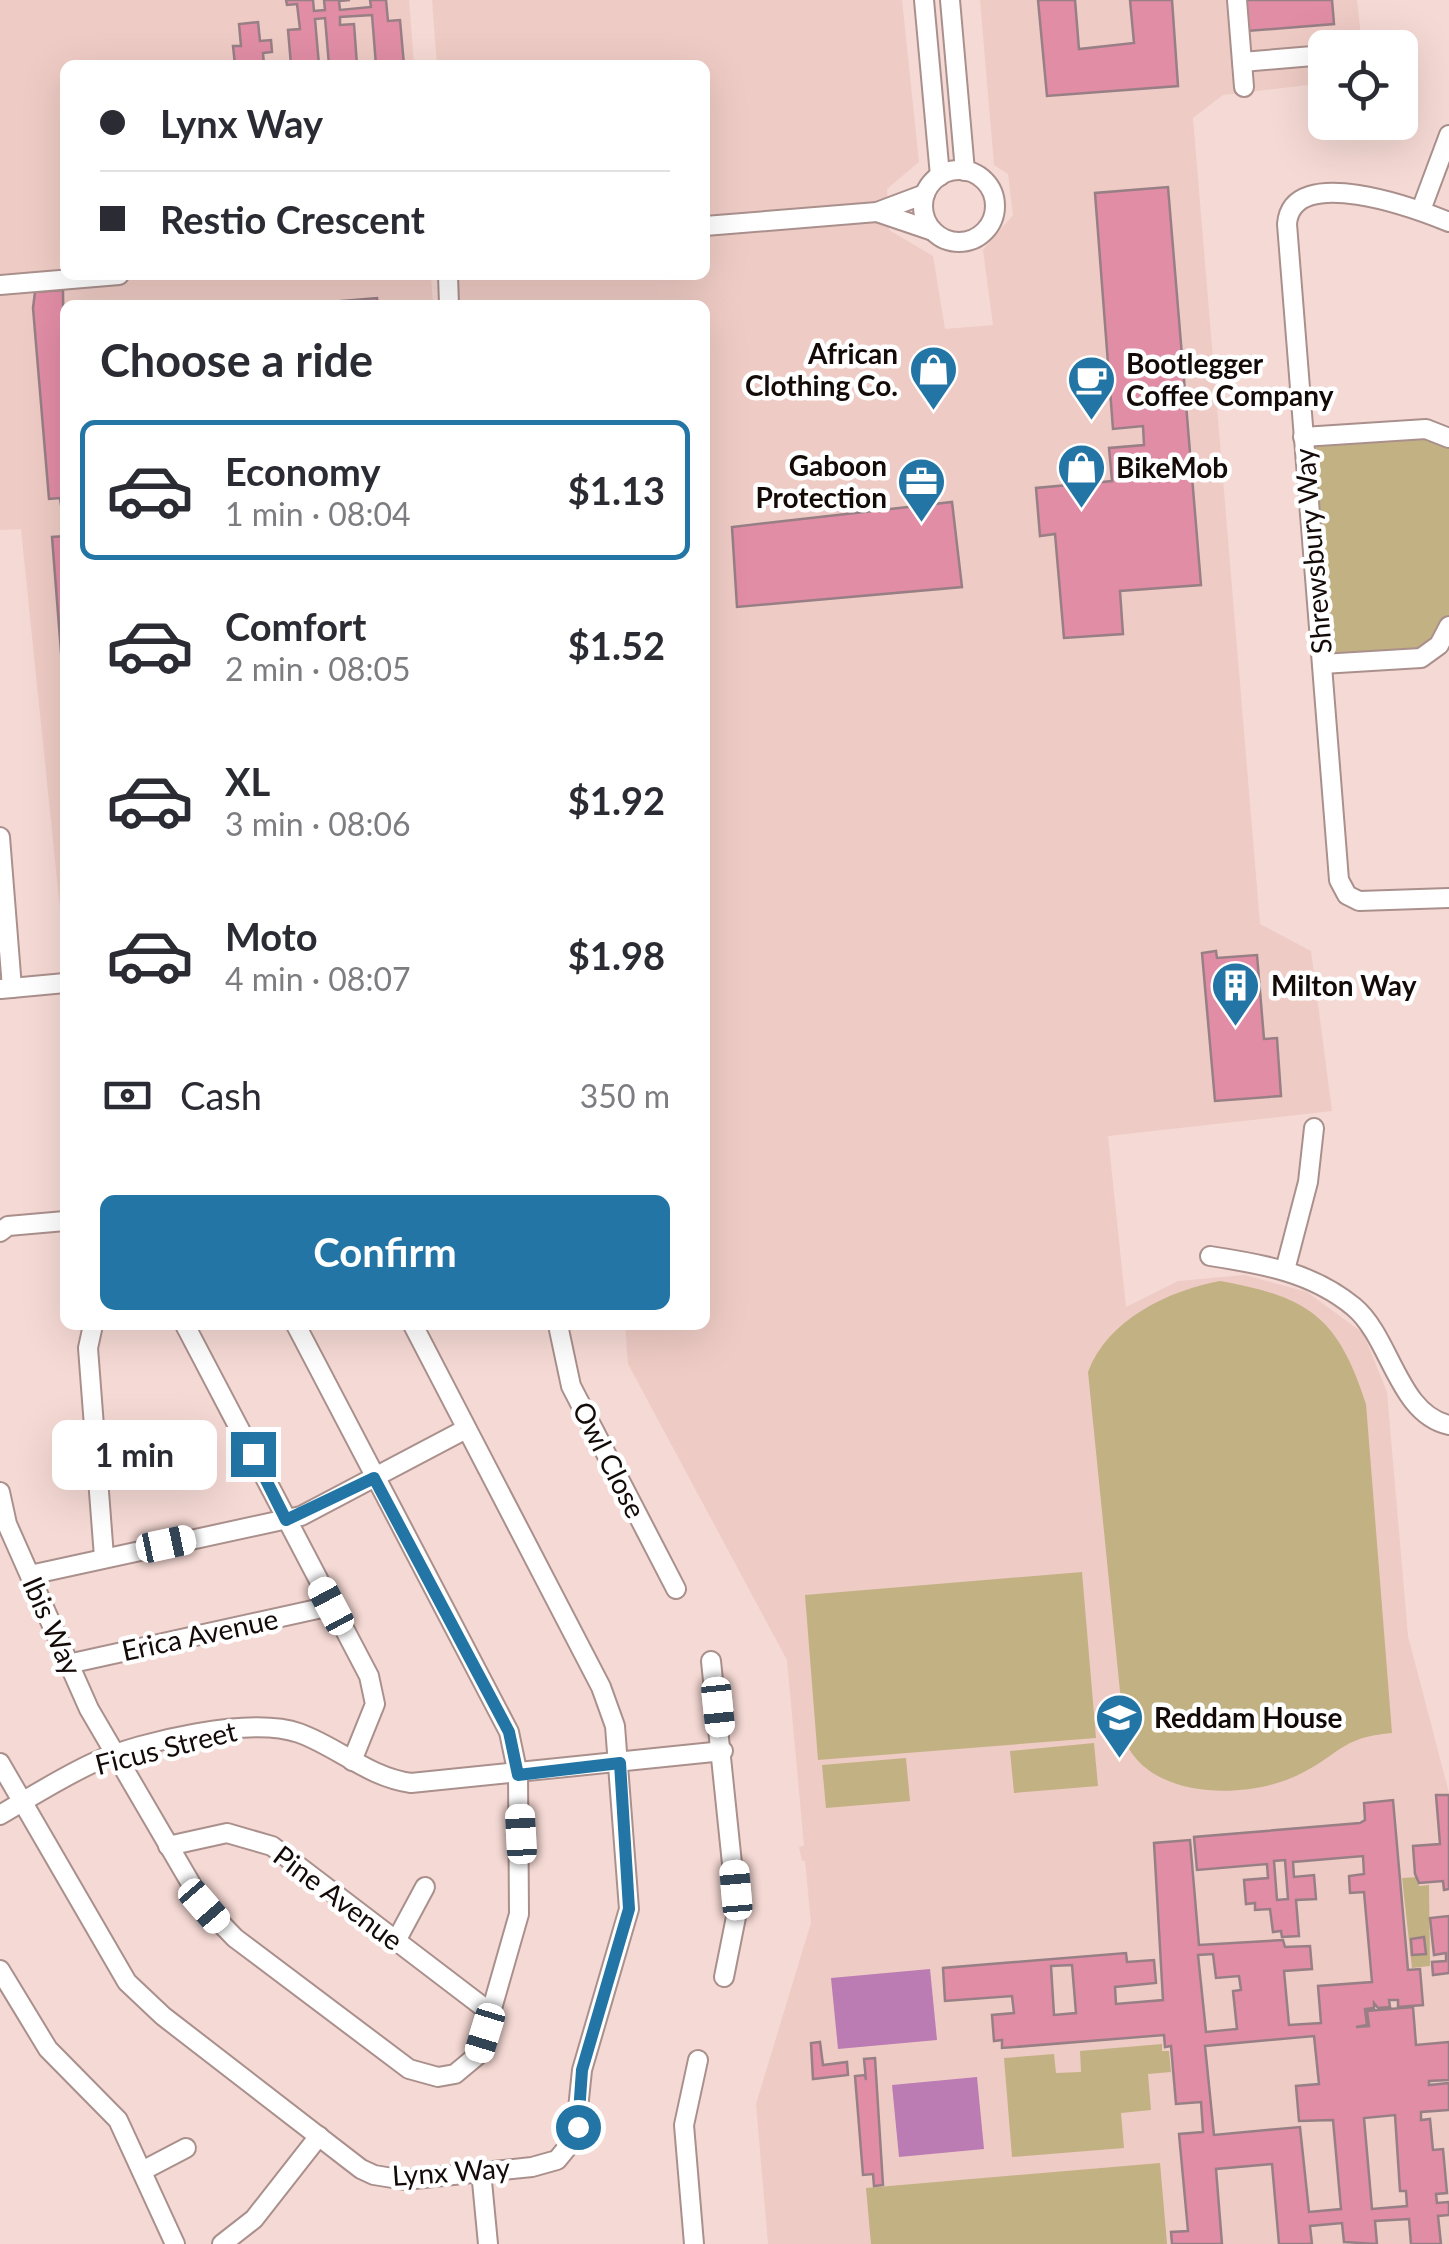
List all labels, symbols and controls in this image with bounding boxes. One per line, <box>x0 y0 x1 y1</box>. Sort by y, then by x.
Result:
map controls <box>1308 30 1418 140</box>
button: locate <box>1308 30 1418 140</box>
text: Lynx Way <box>160 100 323 146</box>
text: Restio Crescent <box>160 196 425 242</box>
text: Choose a ride <box>100 333 373 387</box>
place label: African Clothing Co. <box>745 336 898 402</box>
shop icon: African Clothing Co. <box>907 344 959 412</box>
place label: Bootlegger Coffee Company <box>1126 346 1334 412</box>
cafe icon: Bootlegger Coffee Company <box>1065 354 1117 422</box>
shop icon: BikeMob <box>1055 442 1107 510</box>
icon: car <box>105 445 195 535</box>
street label: Shrewsbury Way <box>1286 446 1338 655</box>
text: Economy <box>225 448 380 494</box>
place label: Gaboon Protection <box>755 448 887 514</box>
place label: BikeMob <box>1116 450 1228 484</box>
office icon: Gaboon Protection <box>896 456 948 524</box>
text: $1.13 <box>568 467 665 513</box>
text: 1 min · 08:04 <box>225 494 411 533</box>
icon: car <box>105 600 195 690</box>
text: Comfort <box>225 603 366 649</box>
text: $1.52 <box>568 622 665 668</box>
text: 2 min · 08:05 <box>225 649 411 688</box>
icon: car <box>105 755 195 845</box>
text: XL <box>225 758 270 804</box>
text: $1.92 <box>568 777 665 823</box>
text: 3 min · 08:06 <box>225 804 411 843</box>
icon: car <box>105 910 195 1000</box>
text: Moto <box>225 913 318 959</box>
text: $1.98 <box>568 932 665 978</box>
text: 4 min · 08:07 <box>225 959 411 998</box>
building icon: Milton Way <box>1210 960 1262 1028</box>
place label: Milton Way <box>1271 968 1417 1002</box>
icon: cash <box>100 1068 155 1123</box>
text: Cash <box>180 1072 262 1118</box>
text: 350 m <box>580 1076 670 1115</box>
button: Confirm <box>100 1195 670 1310</box>
street label: Owl Close <box>566 1396 654 1524</box>
callout: 1 min <box>53 1419 218 1489</box>
route end <box>231 1432 276 1477</box>
text: 1 min <box>95 1435 174 1474</box>
car <box>134 1523 198 1565</box>
street label: Ibis Way <box>16 1571 90 1681</box>
car <box>304 1572 358 1640</box>
street label: Erica Avenue <box>119 1601 281 1667</box>
car <box>700 1676 736 1738</box>
school or university icon: Reddam House <box>1093 1692 1145 1760</box>
place label: Reddam House <box>1154 1700 1343 1734</box>
street label: Ficus Street <box>92 1713 240 1781</box>
car <box>504 1803 538 1865</box>
street label: Pine Avenue <box>267 1838 410 1957</box>
car <box>718 1859 754 1921</box>
car <box>173 1874 235 1938</box>
car <box>462 2000 508 2066</box>
route start <box>556 2105 601 2150</box>
street label: Lynx Way <box>391 2150 512 2192</box>

